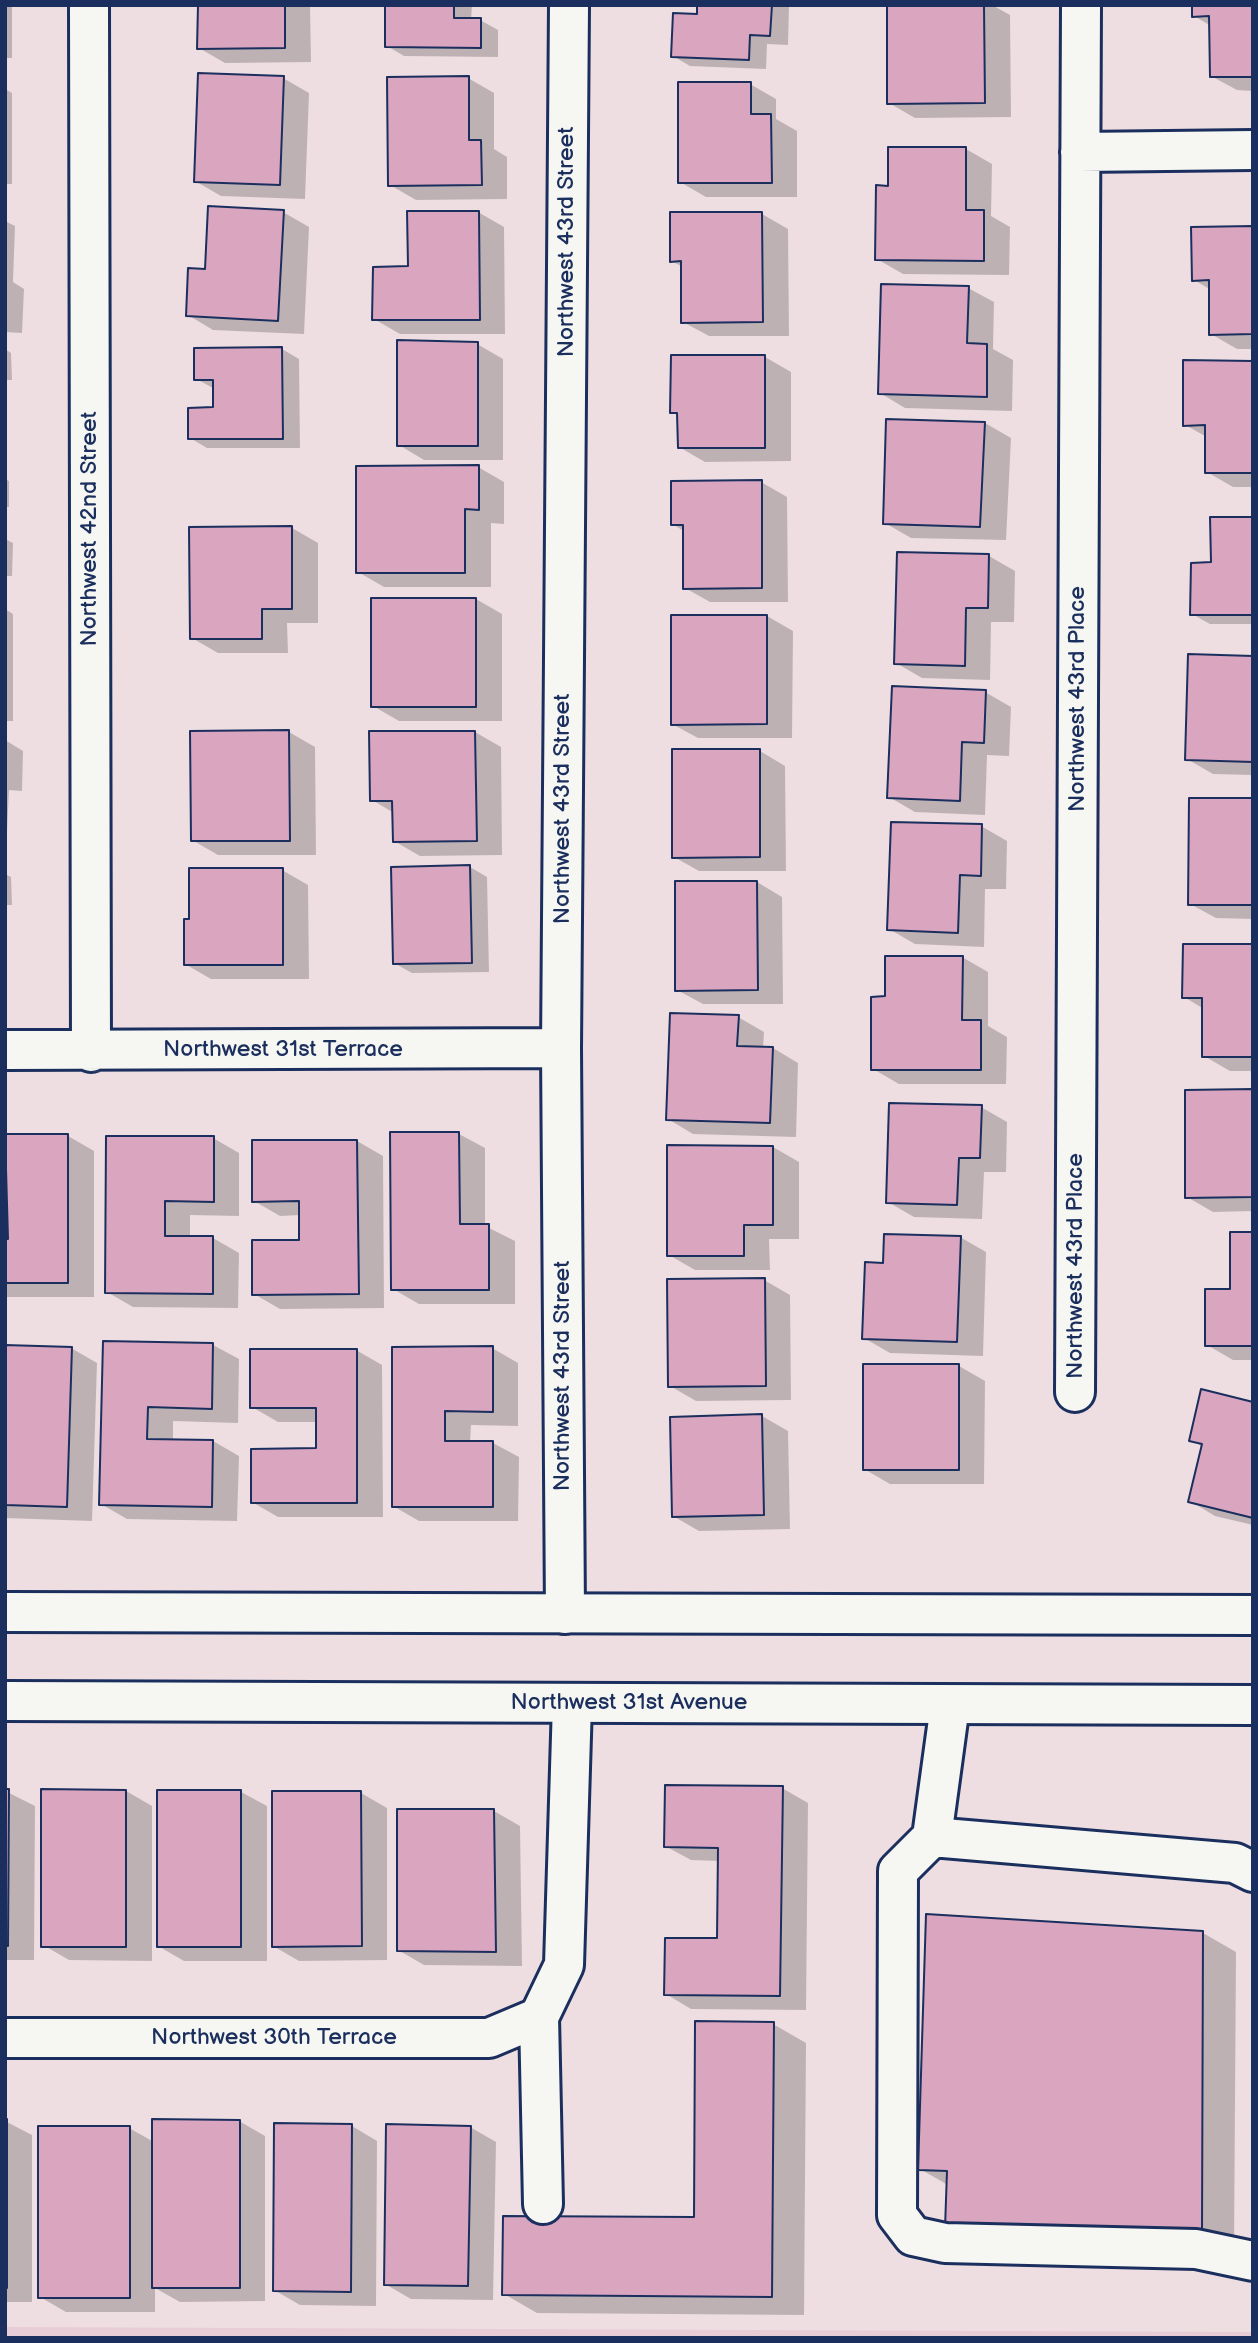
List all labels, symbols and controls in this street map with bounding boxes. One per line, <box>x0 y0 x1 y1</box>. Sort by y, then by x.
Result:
street label: Northwest 43rd Street <box>553 127 581 357</box>
street label: Northwest 42nd Street <box>76 411 104 647</box>
street label: Northwest 43rd Place <box>1064 586 1092 812</box>
street label: Northwest 43rd Street <box>549 694 577 924</box>
street label: Northwest 31st Terrace <box>163 1036 403 1064</box>
street label: Northwest 43rd Place <box>1062 1153 1090 1379</box>
street label: Northwest 43rd Street <box>549 1261 577 1491</box>
street label: Northwest 31st Avenue <box>511 1689 747 1717</box>
street label: Northwest 30th Terrace <box>151 2024 397 2052</box>

